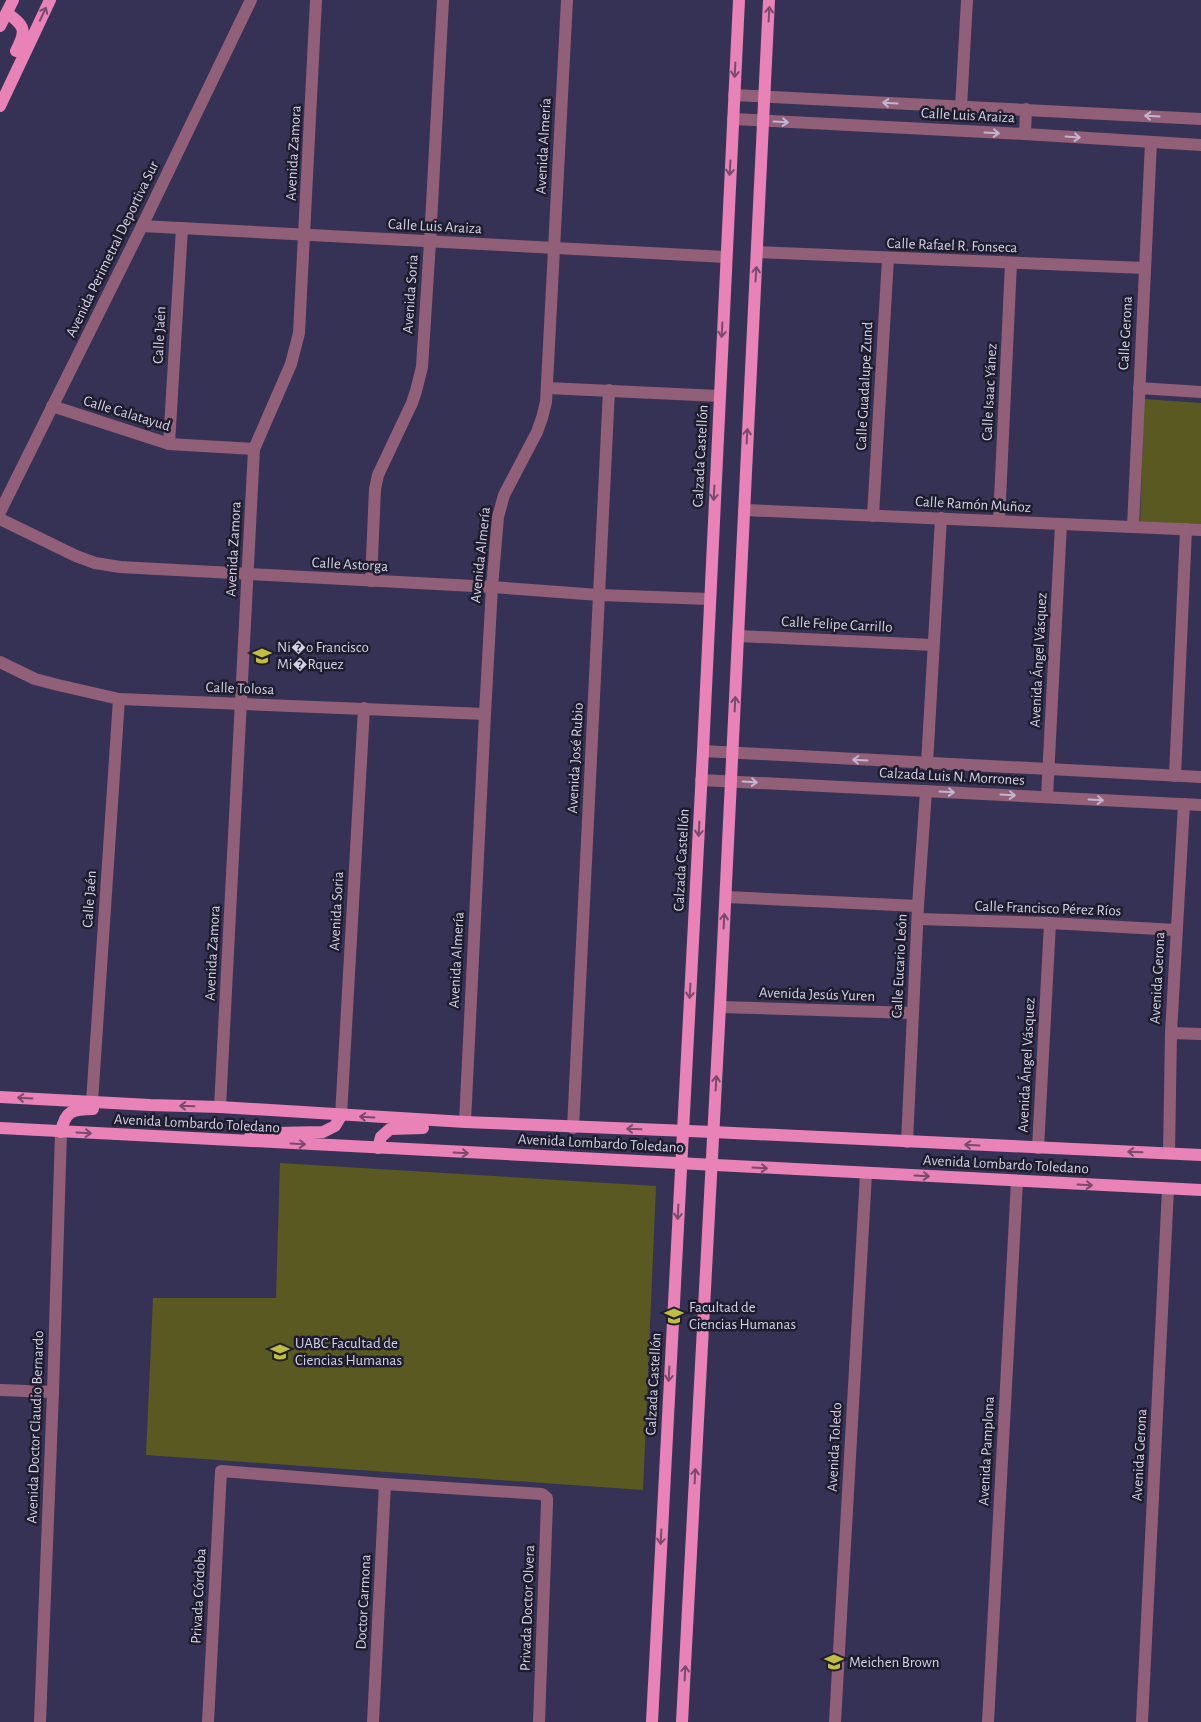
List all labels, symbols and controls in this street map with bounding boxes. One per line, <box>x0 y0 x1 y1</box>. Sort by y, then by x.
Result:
one-way arrow <box>764 6 773 22</box>
one-way arrow <box>39 7 49 22</box>
one-way arrow <box>731 62 740 78</box>
street label: Avenida Almería <box>533 97 554 195</box>
one-way arrow <box>882 99 898 108</box>
street label: Avenida Zamora <box>284 105 303 201</box>
street label: Calle Luis Araiza <box>921 106 1015 125</box>
one-way arrow <box>1145 111 1161 121</box>
one-way arrow <box>773 117 789 126</box>
one-way arrow <box>984 128 1000 137</box>
one-way arrow <box>1065 133 1081 142</box>
street label: Avenida Perimetral Deportiva Sur <box>63 159 162 340</box>
one-way arrow <box>726 160 735 176</box>
street label: Calle Luis Araiza <box>388 217 482 236</box>
street label: Calle Rafael R. Fonseca <box>886 236 1018 255</box>
street label: Avenida Soria <box>400 254 421 334</box>
one-way arrow <box>751 266 760 282</box>
street label: Calle Gerona <box>1116 296 1135 370</box>
street label: Calle Jaén <box>151 306 168 364</box>
street label: Calle Guadalupe Zund <box>854 321 875 451</box>
one-way arrow <box>717 322 727 338</box>
street label: Calle Isaac Yánez <box>979 343 1000 441</box>
street label: Calle Calatayud <box>82 393 172 434</box>
street label: Calzada Castellón <box>690 404 711 508</box>
one-way arrow <box>742 429 752 445</box>
one-way arrow <box>710 484 719 500</box>
street label: Calle Ramón Muñoz <box>915 494 1031 515</box>
street label: Avenida Zamora <box>224 501 243 597</box>
street label: Avenida Almería <box>468 506 493 604</box>
street label: Calle Astorga <box>311 555 389 574</box>
street label: Avenida Ángel Vásquez <box>1025 592 1050 728</box>
street label: Calle Felipe Carrillo <box>781 614 893 635</box>
place label: Ni�o Francisco Mi�Rquez <box>277 640 369 672</box>
school or university icon: Ni�o Francisco Mi�Rquez <box>251 645 273 667</box>
street label: Calle Tolosa <box>205 680 275 697</box>
one-way arrow <box>731 696 740 712</box>
street label: Avenida José Rubio <box>565 702 586 814</box>
one-way arrow <box>853 755 869 764</box>
street label: Calzada Luis N. Morrones <box>879 765 1025 788</box>
one-way arrow <box>741 778 757 787</box>
one-way arrow <box>939 788 955 797</box>
one-way arrow <box>1000 791 1016 800</box>
one-way arrow <box>1087 795 1103 805</box>
street label: Calzada Castellón <box>671 808 692 912</box>
one-way arrow <box>694 820 703 836</box>
street label: Calle Jaén <box>80 870 99 928</box>
street label: Avenida Soria <box>327 871 346 951</box>
street label: Calle Francisco Pérez Ríos <box>974 898 1122 919</box>
street label: Avenida Zamora <box>203 905 222 1001</box>
street label: Avenida Almería <box>446 911 467 1009</box>
one-way arrow <box>720 913 729 929</box>
street label: Calle Eucario León <box>889 913 910 1019</box>
street label: Avenida Gerona <box>1148 931 1167 1025</box>
one-way arrow <box>686 983 695 999</box>
street label: Avenida Jesús Yuren <box>759 985 875 1004</box>
street label: Avenida Ángel Vásquez <box>1013 997 1038 1133</box>
one-way arrow <box>711 1076 720 1092</box>
one-way arrow <box>17 1094 33 1103</box>
one-way arrow <box>180 1102 196 1111</box>
street label: Avenida Lombardo Toledano <box>114 1112 280 1135</box>
one-way arrow <box>359 1113 375 1122</box>
one-way arrow <box>626 1125 642 1134</box>
one-way arrow <box>75 1129 91 1138</box>
street label: Avenida Lombardo Toledano <box>518 1132 684 1155</box>
one-way arrow <box>290 1140 306 1149</box>
one-way arrow <box>965 1140 981 1150</box>
one-way arrow <box>1127 1147 1143 1156</box>
one-way arrow <box>452 1148 468 1157</box>
street label: Avenida Lombardo Toledano <box>923 1153 1089 1176</box>
one-way arrow <box>752 1163 768 1172</box>
one-way arrow <box>914 1172 930 1181</box>
one-way arrow <box>1076 1180 1092 1189</box>
one-way arrow <box>674 1204 683 1220</box>
place label: Facultad de Ciencias Humanas <box>689 1300 796 1332</box>
school or university icon: Facultad de Ciencias Humanas <box>663 1305 685 1327</box>
street label: Avenida Doctor Claudio Bernardo <box>25 1330 46 1524</box>
street label: Calzada Castellón <box>643 1332 664 1436</box>
place label: UABC Facultad de Ciencias Humanas <box>295 1336 402 1368</box>
school or university icon: UABC Facultad de Ciencias Humanas <box>269 1341 291 1363</box>
one-way arrow <box>665 1366 674 1382</box>
street label: Avenida Pamplona <box>976 1396 997 1506</box>
street label: Avenida Toledo <box>825 1402 844 1492</box>
street label: Avenida Gerona <box>1130 1408 1149 1502</box>
one-way arrow <box>690 1468 699 1484</box>
one-way arrow <box>657 1528 666 1544</box>
street label: Privada Doctor Olvera <box>518 1545 537 1671</box>
street label: Privada Córdoba <box>189 1548 208 1644</box>
street label: Doctor Carmona <box>354 1554 373 1650</box>
school or university icon: Meichen Brown <box>823 1651 845 1673</box>
place label: Meichen Brown <box>849 1655 940 1670</box>
one-way arrow <box>680 1666 689 1682</box>

